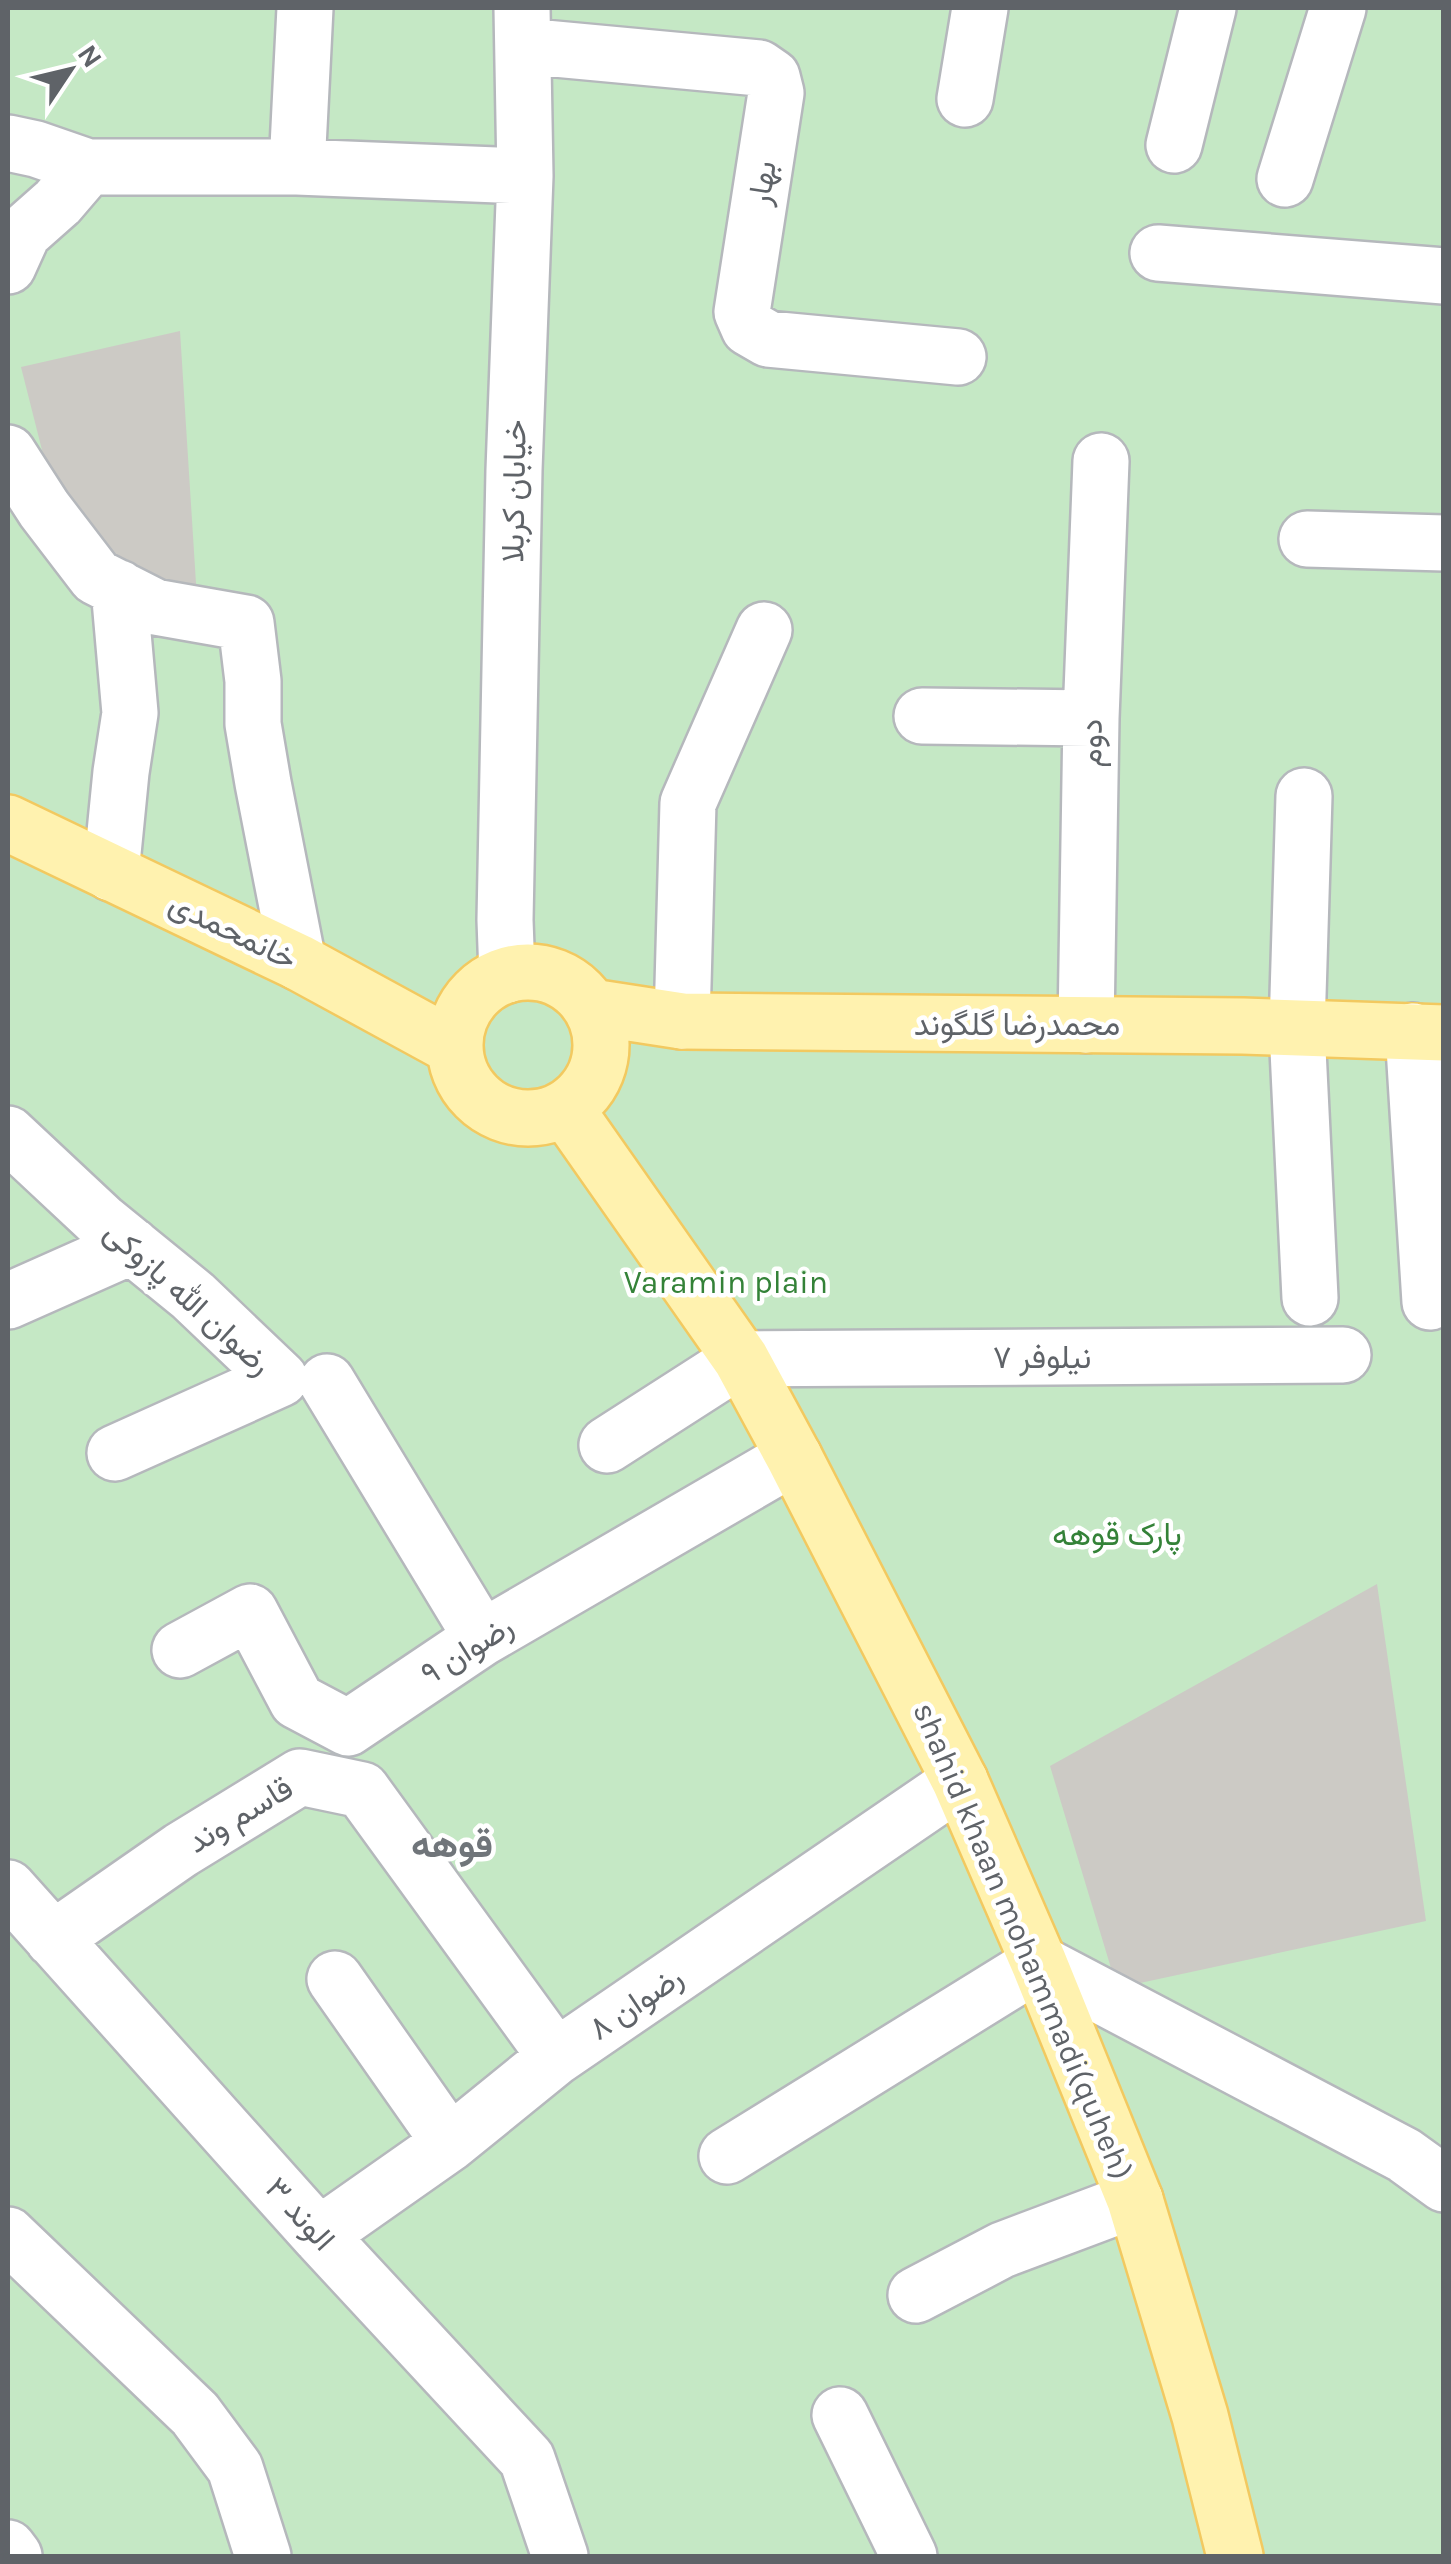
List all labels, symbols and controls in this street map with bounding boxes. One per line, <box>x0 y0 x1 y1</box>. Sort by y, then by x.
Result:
north arrow <box>20 20 120 120</box>
text: N <box>71 38 109 74</box>
street label: بهار <box>740 158 785 209</box>
street label: خیابان کربلا <box>494 419 535 563</box>
street label: دوم <box>1072 718 1112 768</box>
street label: خانمحمدی <box>163 884 303 978</box>
street label: محمدرضا گلگوند <box>914 1006 1120 1044</box>
street label: رضوان الله پازوکی <box>95 1213 279 1385</box>
park label: Varamin plain <box>624 1264 828 1301</box>
street label: نیلوفر ۷ <box>993 1339 1091 1377</box>
park label: پارک قوهه <box>1052 1516 1182 1556</box>
street label: رضوان ۹ <box>414 1607 520 1693</box>
street label: shahid khaan mohammadi(quheh) <box>905 1697 1141 2185</box>
street label: قاسم وند <box>181 1769 300 1863</box>
district label: قوهه <box>411 1822 493 1868</box>
street label: رضوان ۸ <box>582 1958 690 2049</box>
street label: الوند ۳ <box>257 2170 342 2259</box>

